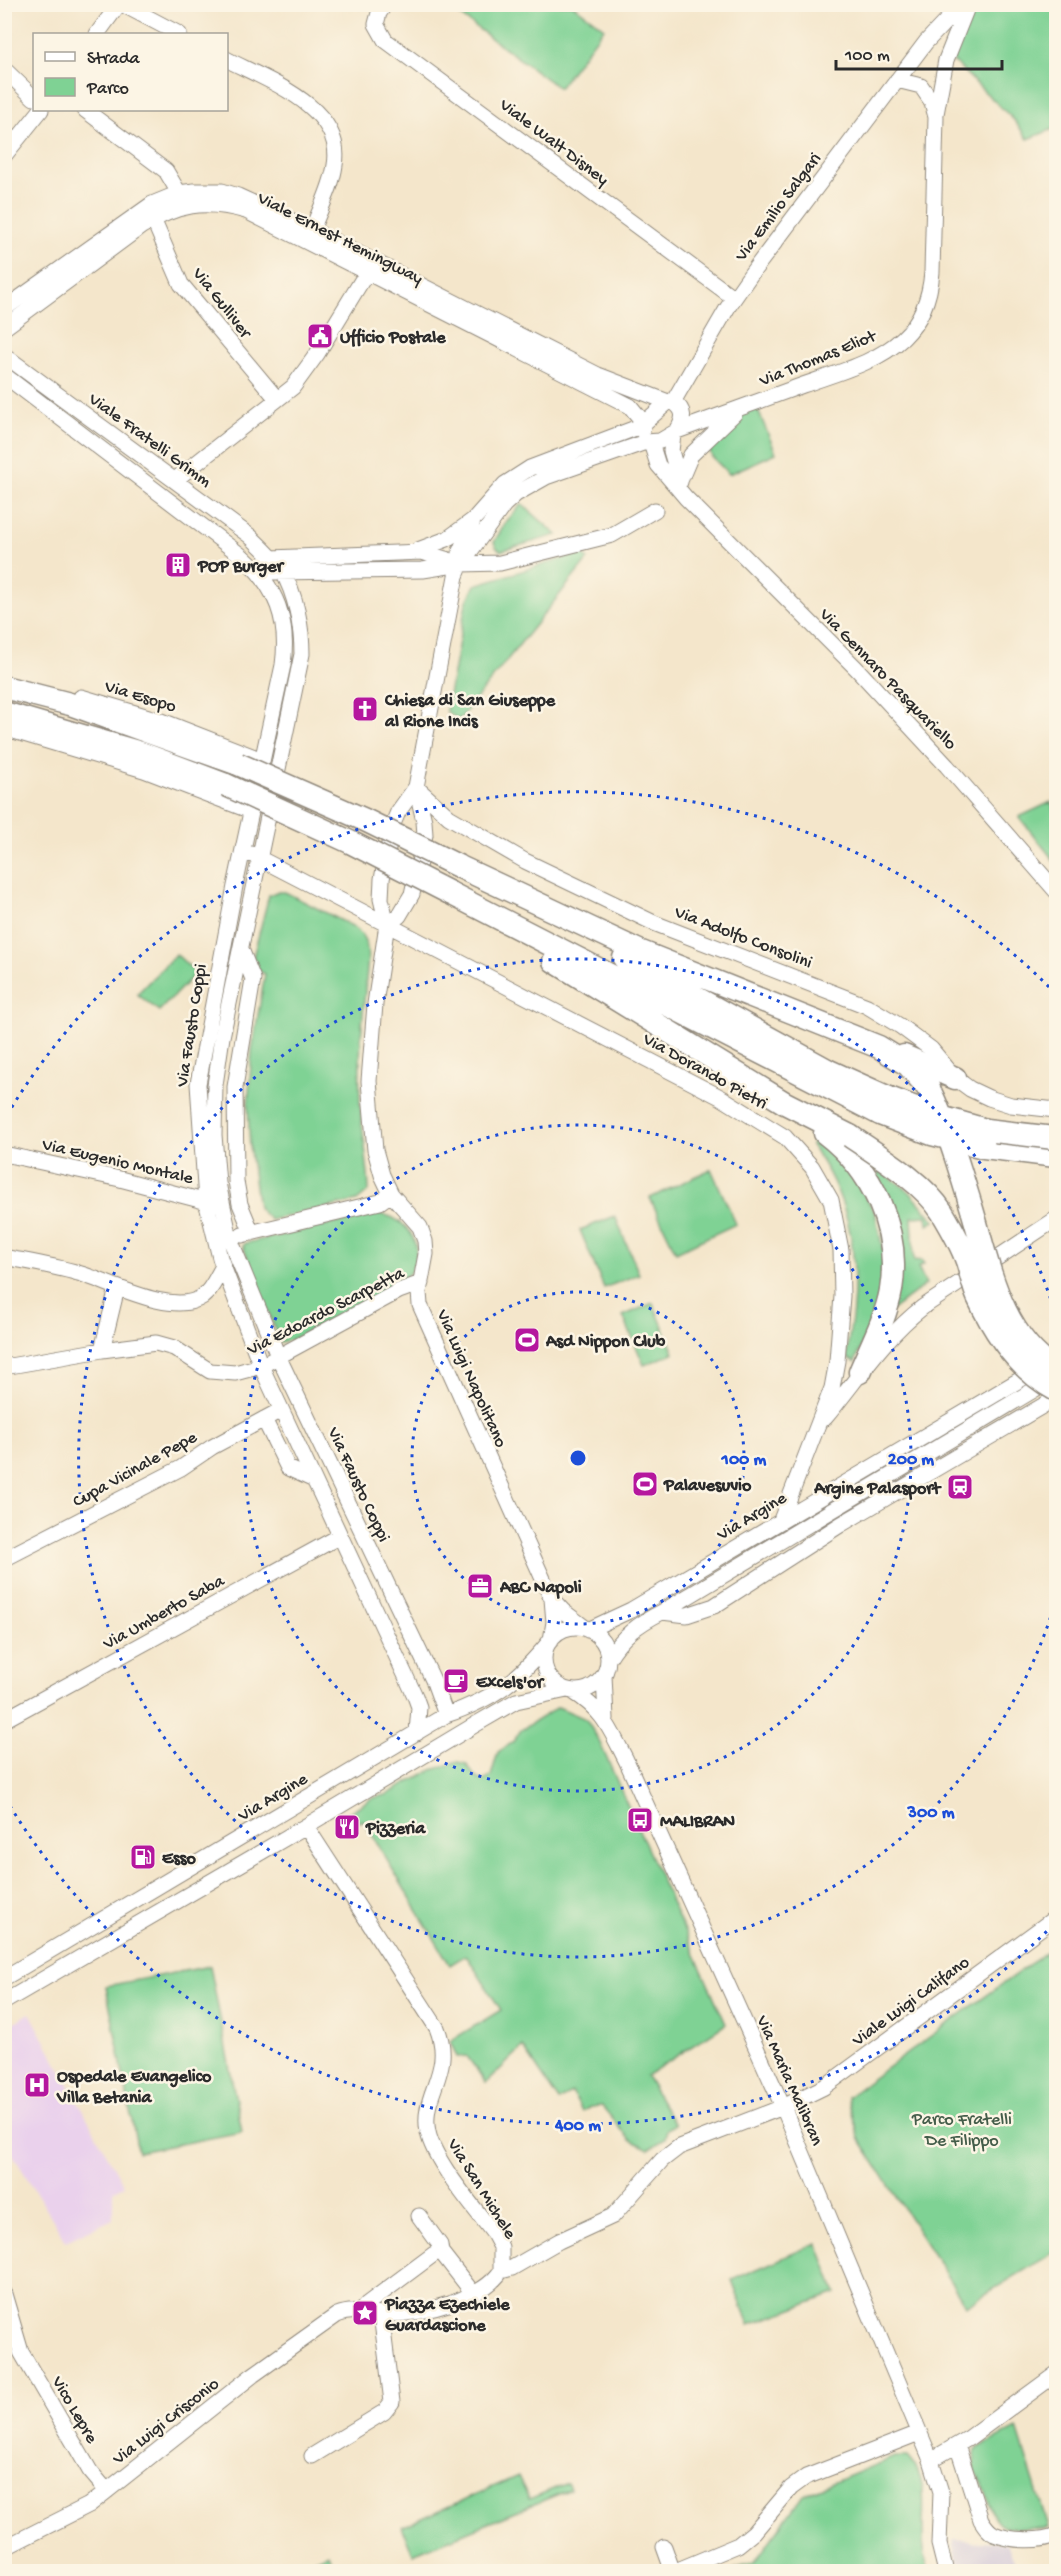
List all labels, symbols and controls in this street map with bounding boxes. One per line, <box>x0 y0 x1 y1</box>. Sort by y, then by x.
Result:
legend <box>33 33 228 111</box>
scale bar <box>836 33 1002 71</box>
text: 100 m <box>844 46 890 67</box>
text: Strada <box>87 49 141 70</box>
text: Parco <box>86 79 129 100</box>
street label: Viale Walt Disney <box>494 95 612 191</box>
street label: Via Emilio Salgari <box>731 149 827 267</box>
street label: Viale Ernest Hemingway <box>253 188 426 290</box>
street label: Via Gulliver <box>186 263 256 344</box>
public building icon: Ufficio Postale <box>305 321 335 351</box>
street label: Via Thomas Eliot <box>756 326 881 393</box>
place label: Ufficio Postale <box>340 328 446 349</box>
street label: Viale Fratelli Grimm <box>83 389 215 493</box>
building icon: POP Burger <box>163 550 193 580</box>
place label: POP Burger <box>197 557 286 578</box>
street label: Via Gennaro Pasquariello <box>813 604 960 755</box>
street label: Via Esopo <box>101 676 179 718</box>
place label: Chiesa di San Giuseppe al Rione Incis <box>384 691 556 733</box>
church icon: Chiesa di San Giuseppe al Rione Incis <box>350 694 380 724</box>
street label: Via Adolfo Consolini <box>670 902 815 974</box>
street label: Via Fausto Coppi <box>172 962 213 1089</box>
street label: Via Dorando Pietri <box>638 1029 771 1115</box>
street label: Via Eugenio Montale <box>39 1135 196 1190</box>
street label: Via Edoardo Scarpetta <box>243 1263 409 1361</box>
street label: Via Luigi Napolitano <box>431 1306 511 1451</box>
sports icon: Asd Nippon Club <box>512 1325 542 1355</box>
place label: Asd Nippon Club <box>545 1332 666 1353</box>
street label: Via Fausto Coppi <box>322 1423 394 1546</box>
street label: Cupa Vicinale Pepe <box>69 1427 202 1513</box>
centre of rings <box>568 1448 588 1468</box>
text: 100 m <box>721 1450 767 1471</box>
text: 200 m <box>888 1450 934 1471</box>
sports icon: Palavesuvio <box>630 1469 660 1499</box>
station icon: Argine Palasport <box>945 1472 975 1502</box>
place label: Palavesuvio <box>663 1476 752 1497</box>
place label: Argine Palasport <box>813 1479 942 1500</box>
street label: Via Argine <box>713 1488 791 1547</box>
street label: Via Umberto Saba <box>99 1571 229 1656</box>
office icon: ABC Napoli <box>465 1571 495 1601</box>
place label: ABC Napoli <box>499 1578 582 1599</box>
cafe icon: Excels'or <box>441 1666 471 1696</box>
place label: Excels'or <box>476 1673 546 1694</box>
street label: Via Argine <box>234 1769 312 1828</box>
text: 300 m <box>907 1803 955 1824</box>
bus stop icon: MALIBRAN <box>625 1805 655 1835</box>
restaurant icon: Pizzeria <box>332 1812 362 1842</box>
place label: MALIBRAN <box>660 1812 735 1833</box>
place label: Pizzeria <box>365 1819 426 1840</box>
fuel station icon: Esso <box>128 1842 158 1872</box>
place label: Esso <box>162 1849 196 1870</box>
street label: Viale Luigi Califano <box>848 1952 974 2052</box>
street label: Via Maria Malibran <box>750 2012 827 2150</box>
place label: Ospedale Evangelico Villa Betania <box>56 2067 212 2109</box>
hospital icon: Ospedale Evangelico Villa Betania <box>22 2070 52 2100</box>
park label: Parco Fratelli De Filippo <box>911 2110 1012 2152</box>
text: 400 m <box>554 2116 601 2137</box>
street label: Via San Michele <box>441 2135 520 2244</box>
place label: Piazza Ezechiele Guardascione <box>384 2295 510 2337</box>
place icon: Piazza Ezechiele Guardascione <box>350 2298 380 2328</box>
street label: Vico Lepre <box>46 2372 102 2448</box>
street label: Via Luigi Crisconio <box>108 2374 224 2471</box>

